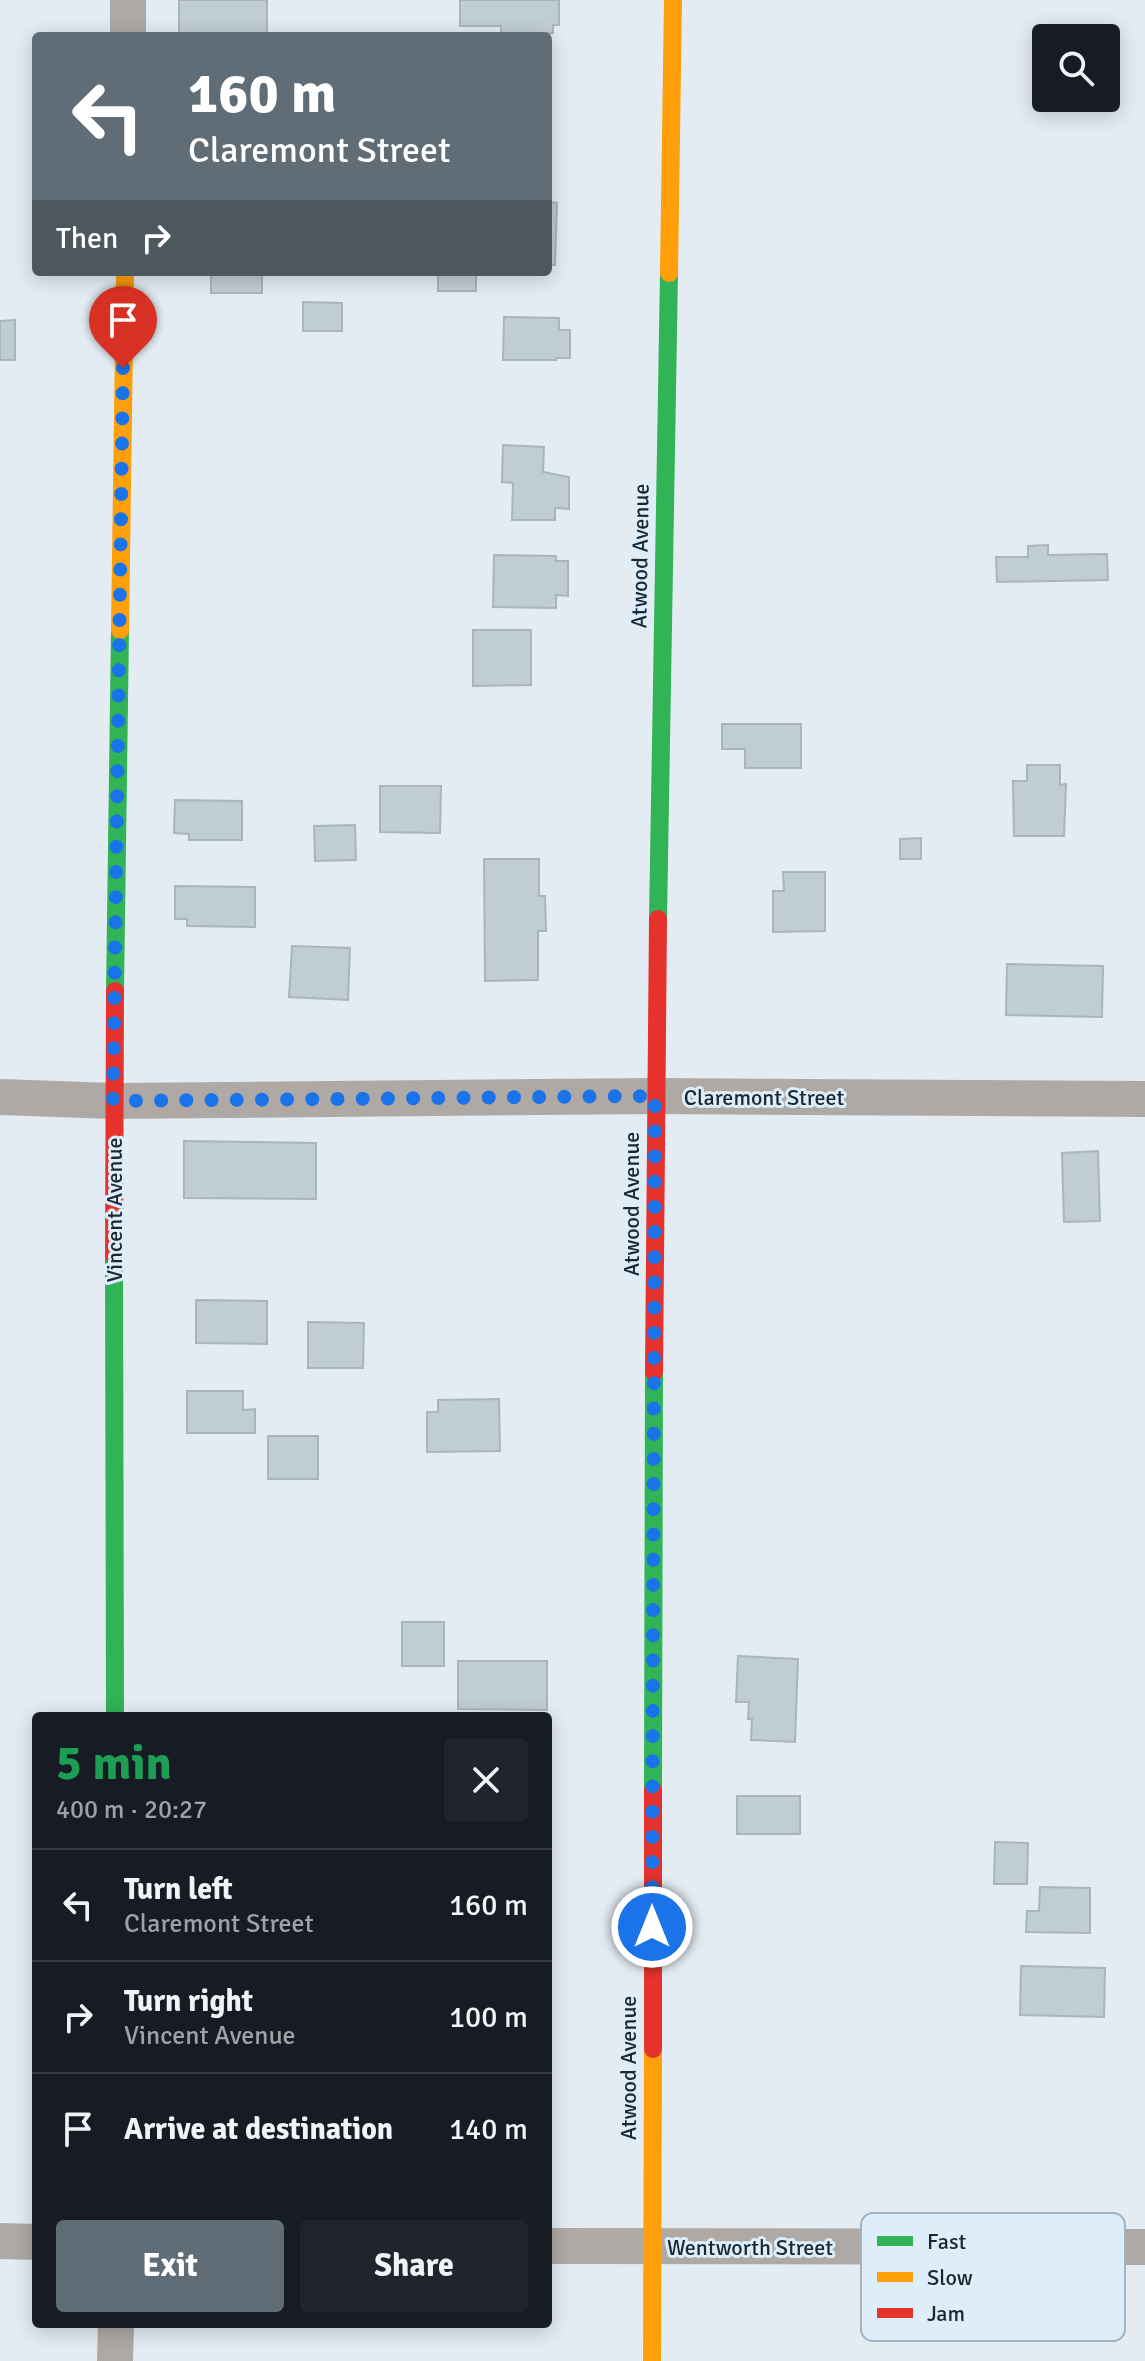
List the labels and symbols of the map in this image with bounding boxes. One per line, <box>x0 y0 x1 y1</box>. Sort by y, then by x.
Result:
pin <box>89 286 157 368</box>
street label: Atwood Avenue <box>625 483 655 629</box>
street label: Claremont Street <box>684 1084 845 1111</box>
street label: Atwood Avenue <box>618 1132 645 1276</box>
street label: Vincent Avenue <box>101 1137 128 1283</box>
position arrow <box>610 1885 694 1969</box>
street label: Atwood Avenue <box>615 1996 642 2140</box>
legend <box>861 2213 1125 2341</box>
text: Fast <box>927 2228 967 2255</box>
street label: Wentworth Street <box>667 2234 833 2261</box>
text: Slow <box>927 2264 973 2291</box>
text: Jam <box>927 2300 965 2327</box>

